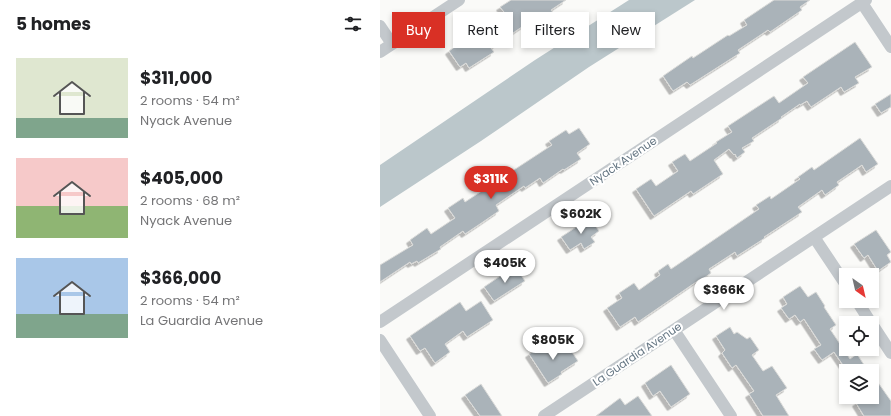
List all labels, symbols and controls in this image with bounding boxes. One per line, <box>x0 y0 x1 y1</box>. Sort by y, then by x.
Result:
text: 5 homes <box>16 12 91 36</box>
chip: Buy <box>392 12 445 48</box>
chip: Rent <box>453 12 513 48</box>
chip: Filters <box>521 12 589 48</box>
chip: New <box>597 12 655 48</box>
icon: filters <box>342 13 364 35</box>
text: $311,000 <box>140 66 212 90</box>
icon: home <box>48 74 96 122</box>
text: 2 rooms · 54 m² <box>140 91 240 110</box>
text: Nyack Avenue <box>140 111 232 130</box>
street label: Nyack Avenue <box>586 132 660 189</box>
text: $405,000 <box>140 166 223 190</box>
pin: $311K <box>463 166 519 200</box>
text: $311K <box>473 169 509 188</box>
icon: home <box>48 174 96 222</box>
text: 2 rooms · 68 m² <box>140 191 240 210</box>
pin: $602K <box>553 201 609 235</box>
text: $602K <box>560 204 602 223</box>
text: Nyack Avenue <box>140 211 232 230</box>
pin: $405K <box>477 250 533 284</box>
text: $405K <box>483 253 527 272</box>
text: $366,000 <box>140 266 221 290</box>
north arrow <box>839 268 879 308</box>
map controls <box>839 268 879 404</box>
icon: home <box>48 274 96 322</box>
pin: $366K <box>696 277 752 311</box>
text: $366K <box>703 280 745 299</box>
text: 2 rooms · 54 m² <box>140 291 240 310</box>
text: La Guardia Avenue <box>140 311 263 330</box>
button: locate <box>839 316 879 356</box>
street label: La Guardia Avenue <box>589 318 685 390</box>
pin: $805K <box>525 327 581 361</box>
text: $805K <box>532 330 574 349</box>
button: layers <box>839 364 879 404</box>

